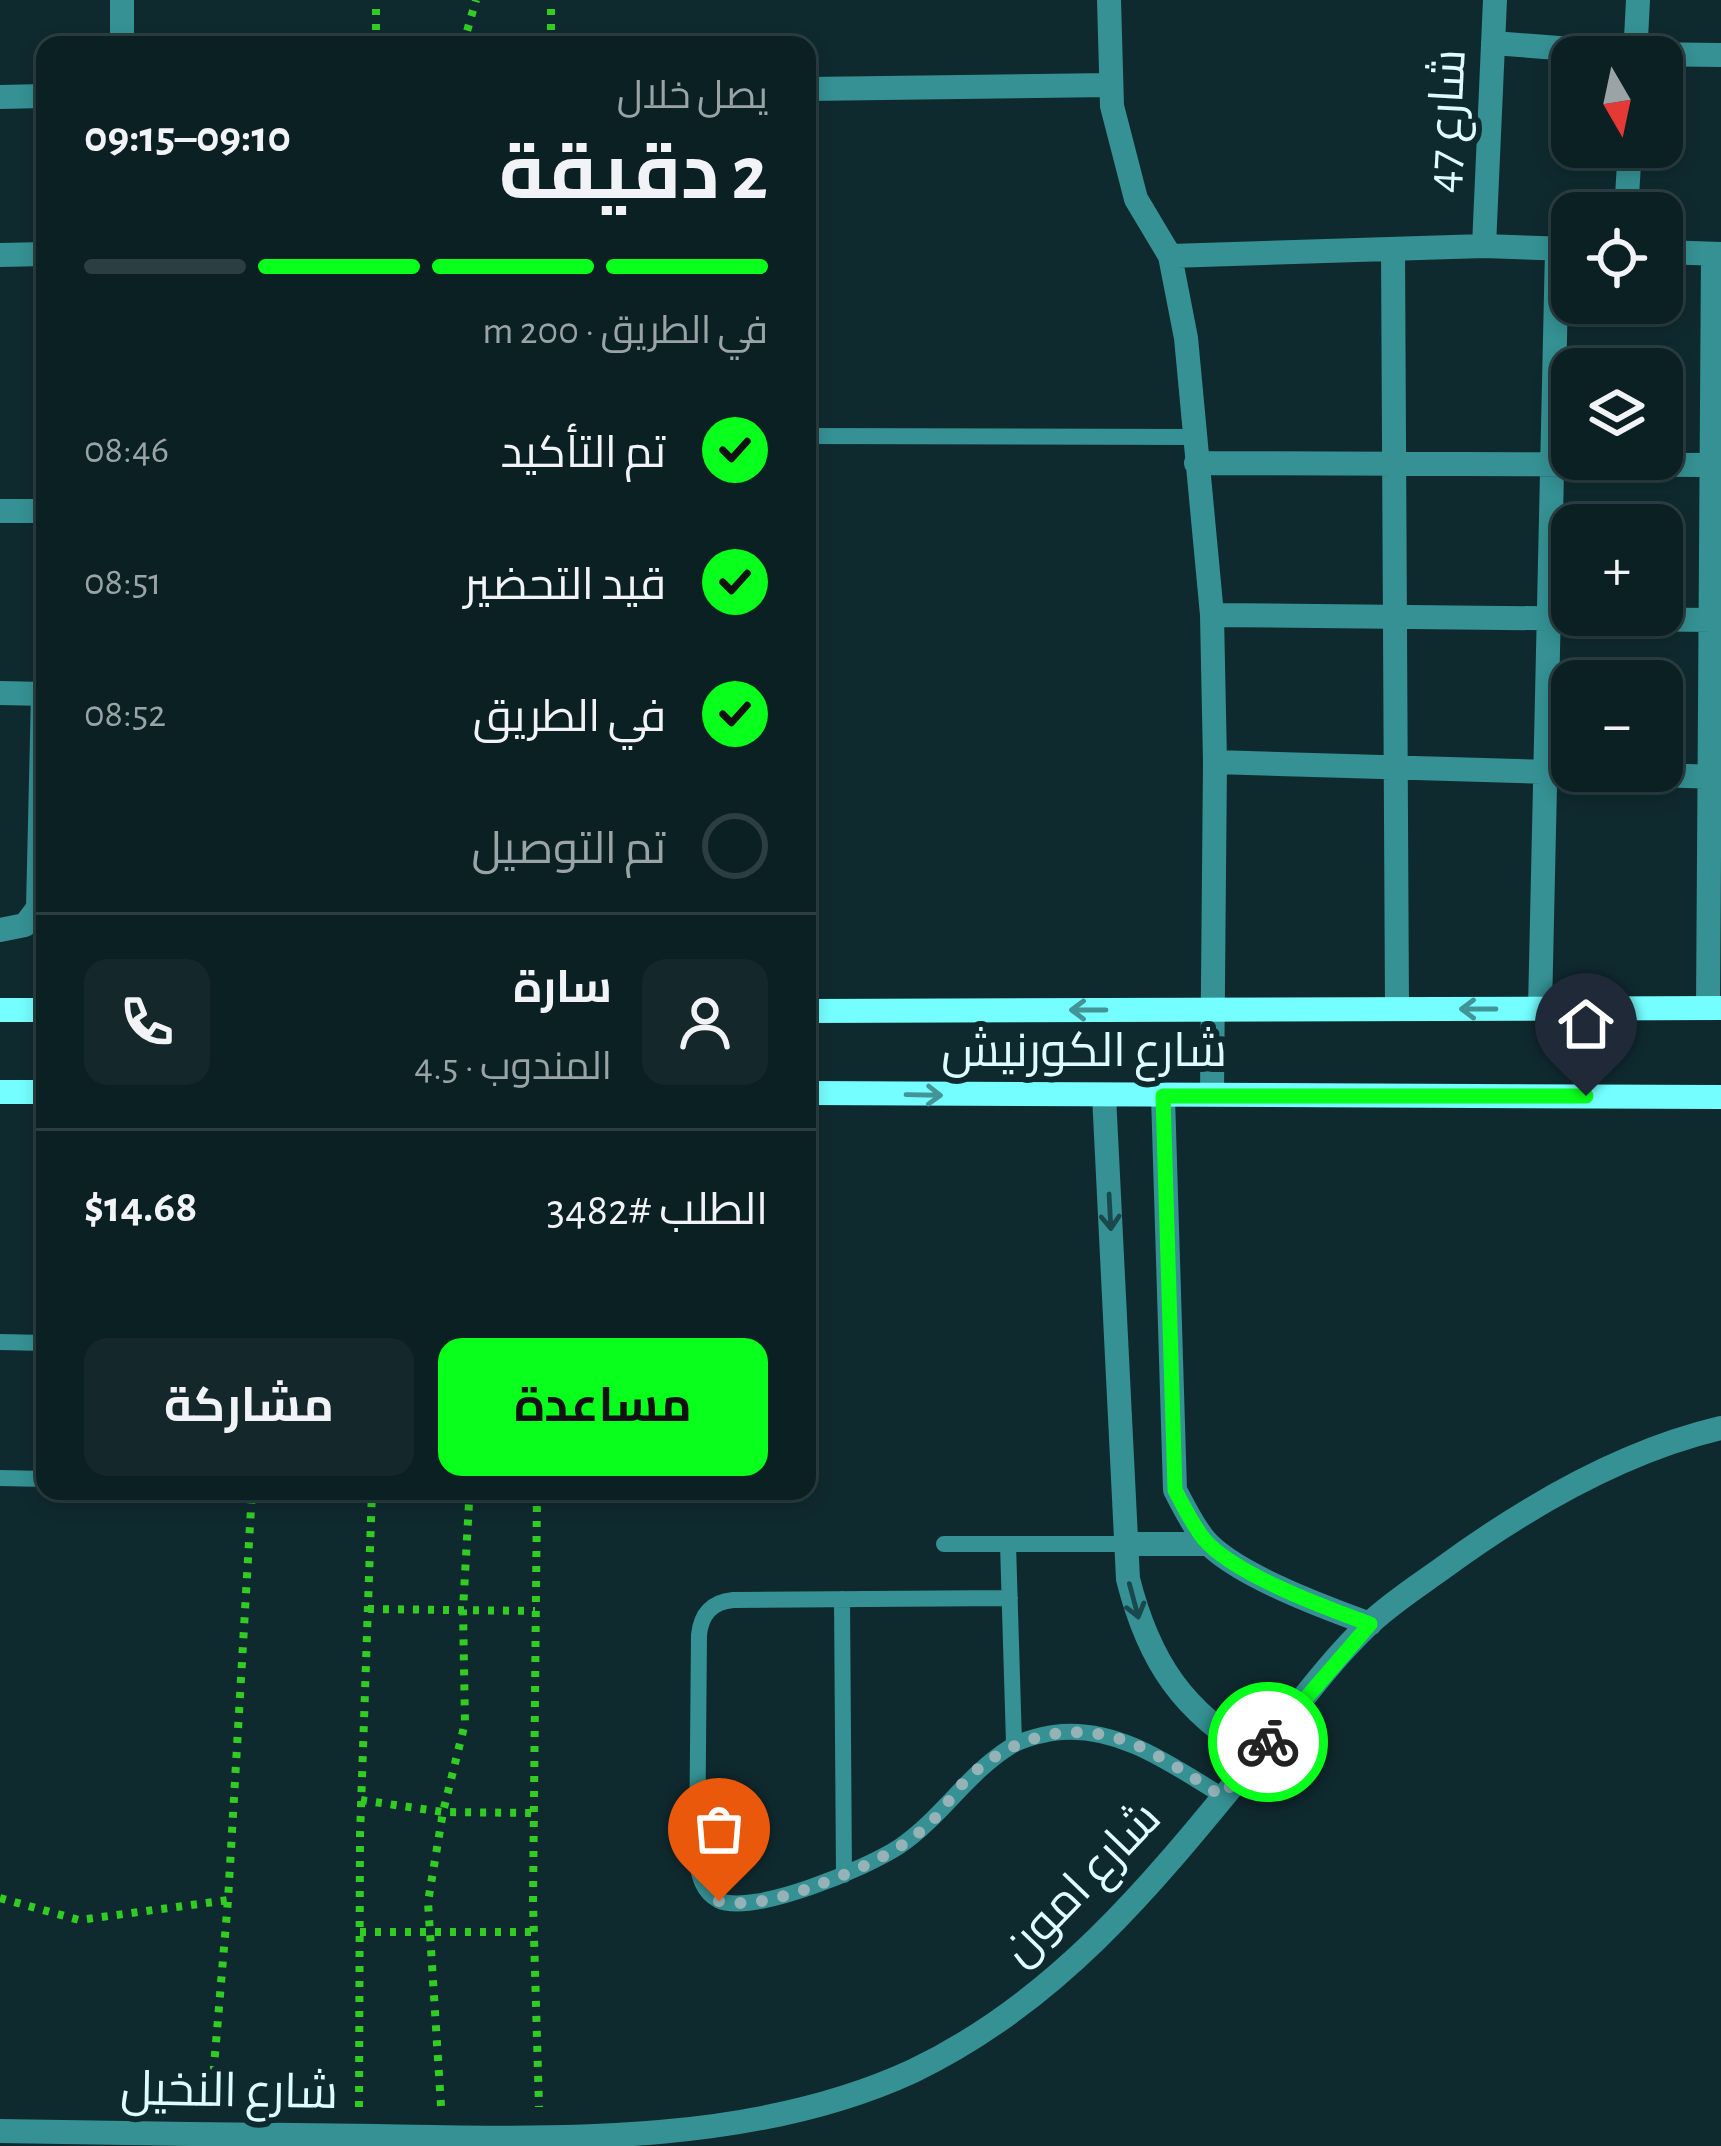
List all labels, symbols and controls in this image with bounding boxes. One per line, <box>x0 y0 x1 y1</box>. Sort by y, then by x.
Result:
north arrow <box>1551 36 1683 168</box>
map controls <box>1551 36 1683 792</box>
street label: شارع 47 <box>1418 48 1481 194</box>
text: يصل خلال <box>617 77 768 116</box>
text: 09:10–09:15 <box>84 115 291 160</box>
text: 2 دقيقة <box>499 136 768 214</box>
button: locate <box>1551 192 1683 324</box>
text: في الطريق · 200 m <box>482 312 768 351</box>
button: layers <box>1551 348 1683 480</box>
icon: check <box>702 417 768 483</box>
text: 08:46 <box>84 431 169 470</box>
text: تم التأكيد <box>500 431 666 476</box>
button: + <box>1551 504 1683 636</box>
icon: check <box>702 549 768 615</box>
text: 08:51 <box>84 563 162 602</box>
text: قيد التحضير <box>464 563 666 608</box>
button: − <box>1551 660 1683 792</box>
icon: check <box>702 681 768 747</box>
text: 08:52 <box>84 695 166 734</box>
text: في الطريق <box>473 695 666 740</box>
text: تم التوصيل <box>472 827 666 872</box>
button: phone <box>84 959 210 1085</box>
button: person <box>642 959 768 1085</box>
text: سارة <box>513 966 612 1011</box>
pin <box>1535 973 1637 1096</box>
icon: home <box>1553 991 1619 1057</box>
one-way arrow <box>1459 998 1498 1020</box>
one-way arrow <box>1069 999 1108 1021</box>
street label: شارع الكورنيش <box>941 1027 1227 1082</box>
text: المندوب · 4.5 <box>414 1048 612 1087</box>
one-way arrow <box>904 1083 943 1106</box>
text: $14.68 <box>84 1185 197 1230</box>
text: الطلب #3482 <box>547 1188 768 1233</box>
one-way arrow <box>1099 1192 1122 1231</box>
button: مشاركة <box>84 1338 414 1476</box>
button: مساعدة <box>438 1338 768 1476</box>
one-way arrow <box>1124 1581 1146 1619</box>
courier <box>1208 1682 1328 1802</box>
icon: bike <box>1235 1709 1301 1775</box>
pin <box>668 1778 770 1901</box>
street label: شارع امون <box>993 1793 1175 1978</box>
icon: bag <box>686 1796 752 1862</box>
street label: شارع النخيل <box>120 2065 338 2124</box>

